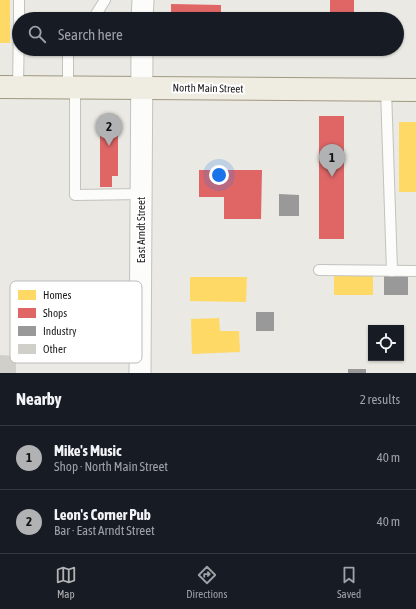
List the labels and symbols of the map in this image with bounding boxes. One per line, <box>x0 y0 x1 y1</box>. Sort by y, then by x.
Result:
street label: North Main Street <box>173 81 243 95</box>
pin: 2 <box>96 113 122 146</box>
pin: 1 <box>319 144 345 177</box>
your location <box>209 165 229 185</box>
street label: East Arndt Street <box>135 197 147 263</box>
legend <box>10 281 142 363</box>
text: Homes <box>43 289 71 301</box>
text: Shops <box>43 307 67 319</box>
text: Industry <box>43 325 77 337</box>
text: Other <box>43 343 67 355</box>

